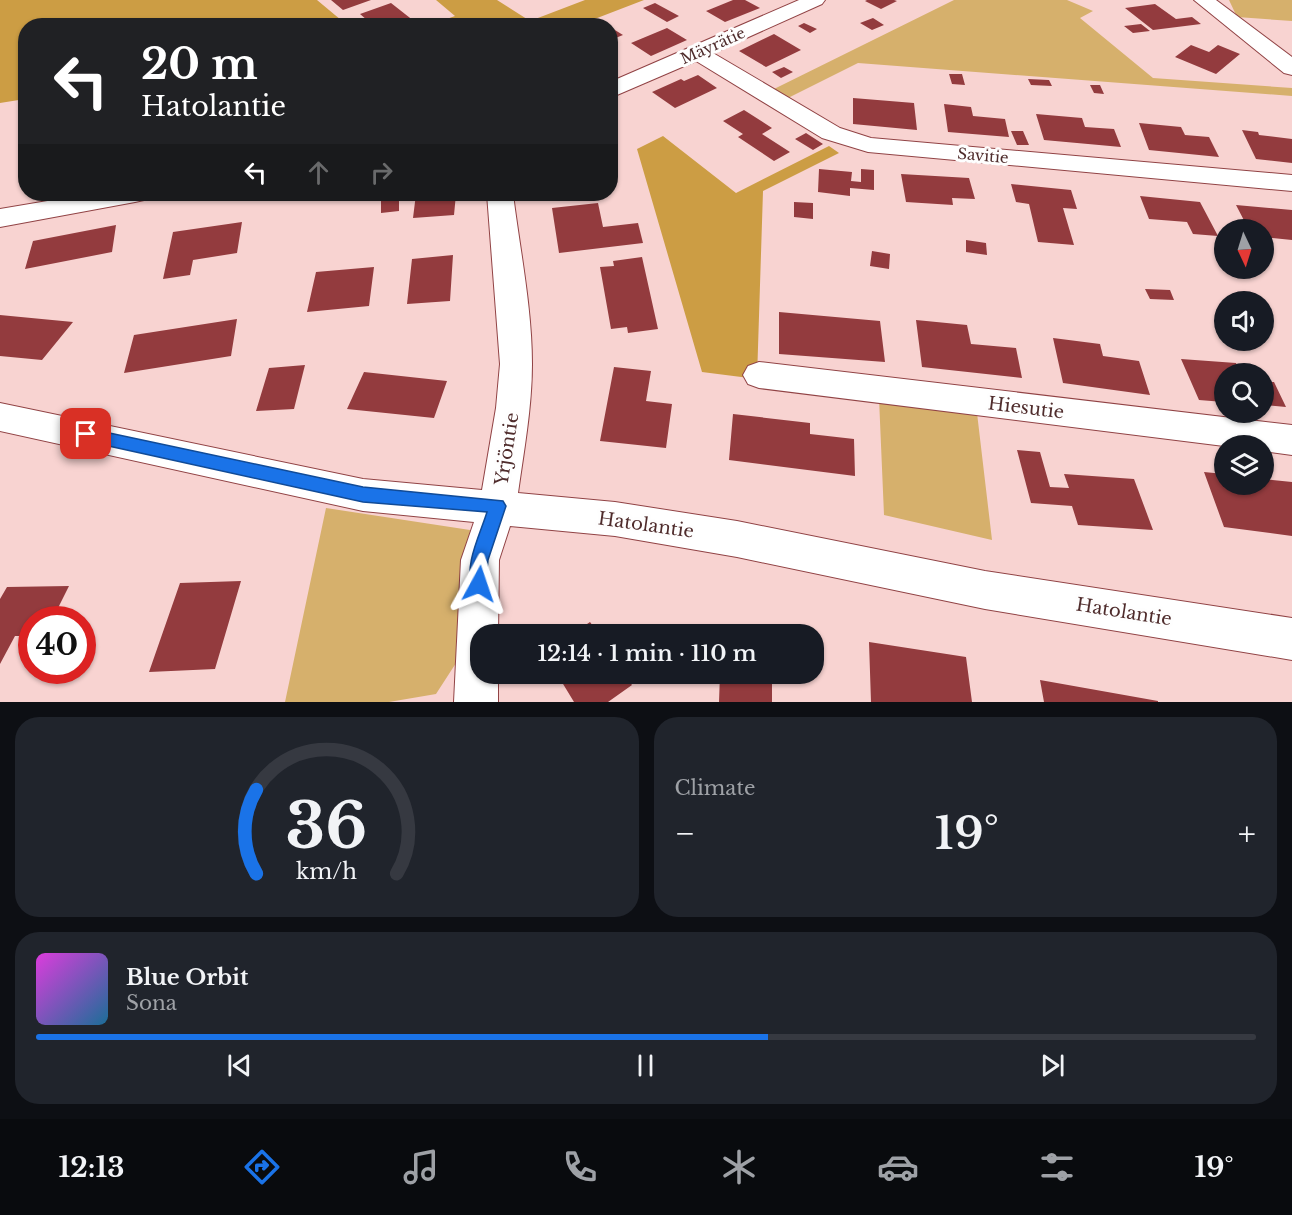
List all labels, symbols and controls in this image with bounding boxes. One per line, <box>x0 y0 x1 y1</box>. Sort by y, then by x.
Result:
street label: Mäyrätie <box>678 23 748 68</box>
text: 20 m <box>141 38 258 90</box>
icon: left <box>42 42 120 120</box>
text: Hatolantie <box>141 90 286 123</box>
street label: Savitie <box>957 144 1009 167</box>
icon: left <box>239 156 272 189</box>
icon: ahead <box>302 156 335 189</box>
icon: right <box>365 156 398 189</box>
north arrow <box>1214 219 1274 279</box>
map controls <box>1214 219 1274 495</box>
button: sound <box>1214 291 1274 351</box>
button: search <box>1214 363 1274 423</box>
street label: Hiesutie <box>987 392 1065 424</box>
pin <box>60 408 111 459</box>
street label: Yrjöntie <box>490 411 524 488</box>
icon: arrive <box>69 417 102 450</box>
button: layers <box>1214 435 1274 495</box>
street label: Hatolantie <box>597 507 695 543</box>
position arrow <box>447 552 511 616</box>
street label: Hatolantie <box>1075 594 1173 630</box>
speed limit sign: 40 <box>18 606 96 684</box>
text: 12:14 · 1 min · 110 m <box>537 640 757 667</box>
text: Climate <box>675 776 755 800</box>
text: 36 <box>286 787 368 865</box>
text: 19° <box>934 805 999 861</box>
text: − <box>675 813 695 854</box>
text: + <box>1238 813 1256 854</box>
text: km/h <box>296 858 357 885</box>
text: Blue Orbit <box>126 964 248 991</box>
text: Sona <box>126 991 177 1015</box>
icon: previous <box>223 1049 256 1082</box>
icon: pause <box>629 1049 662 1082</box>
icon: next <box>1036 1049 1069 1082</box>
icon: directions <box>241 1146 283 1188</box>
icon: music <box>400 1146 442 1188</box>
icon: phone <box>559 1146 601 1188</box>
icon: climate <box>718 1146 760 1188</box>
icon: car <box>877 1146 919 1188</box>
icon: filters <box>1036 1146 1078 1188</box>
text: 12:13 <box>58 1151 124 1184</box>
text: 19° <box>1195 1151 1234 1184</box>

